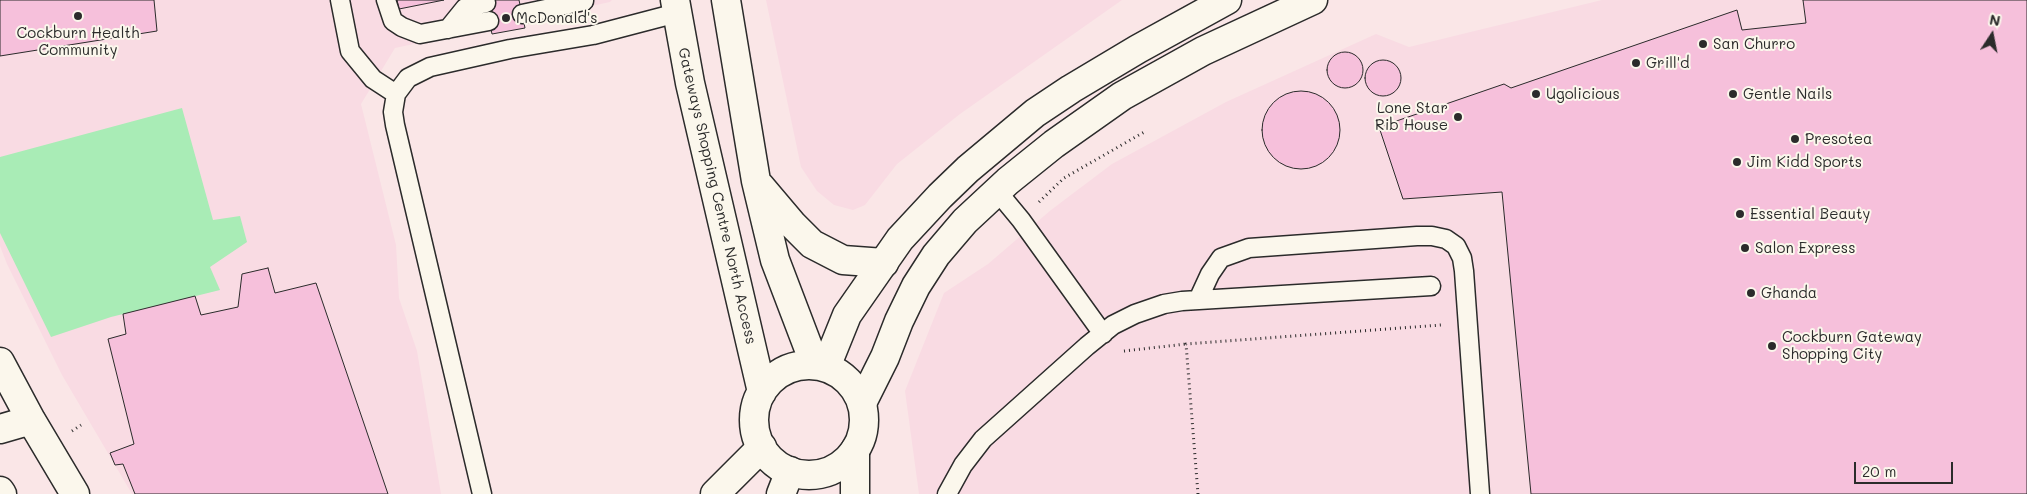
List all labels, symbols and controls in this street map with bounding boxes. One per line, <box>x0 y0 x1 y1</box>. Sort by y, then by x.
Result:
place label: McDonald's <box>516 9 598 27</box>
text: N <box>1988 9 2002 30</box>
marker: Cockburn Health Community <box>72 10 84 22</box>
north arrow <box>1967 10 2017 60</box>
marker: McDonald's <box>500 12 512 24</box>
place label: Cockburn Health Community <box>17 24 139 59</box>
place label: San Churro <box>1713 35 1795 53</box>
marker: San Churro <box>1697 38 1709 50</box>
street label: Gateways Shopping Centre North Access <box>674 46 760 346</box>
place label: Grill'd <box>1646 54 1690 72</box>
marker: Grill'd <box>1630 57 1642 69</box>
place label: Ugolicious <box>1546 85 1620 103</box>
place label: Gentle Nails <box>1743 85 1832 103</box>
marker: Ugolicious <box>1530 88 1542 100</box>
marker: Gentle Nails <box>1727 88 1739 100</box>
place label: Lone Star Rib House <box>1375 99 1448 134</box>
marker: Lone Star Rib House <box>1452 111 1464 123</box>
place label: Presotea <box>1805 130 1872 148</box>
marker: Presotea <box>1789 133 1801 145</box>
place label: Jim Kidd Sports <box>1747 153 1862 171</box>
marker: Jim Kidd Sports <box>1731 156 1743 168</box>
place label: Essential Beauty <box>1750 205 1870 223</box>
marker: Essential Beauty <box>1734 208 1746 220</box>
place label: Salon Express <box>1755 239 1855 257</box>
marker: Salon Express <box>1739 242 1751 254</box>
place label: Ghanda <box>1761 284 1817 302</box>
marker: Ghanda <box>1745 287 1757 299</box>
place label: Cockburn Gateway Shopping City <box>1782 328 1922 363</box>
marker: Cockburn Gateway Shopping City <box>1766 340 1778 352</box>
scale bar <box>1857 452 1956 484</box>
text: 20 m <box>1862 461 1896 481</box>

